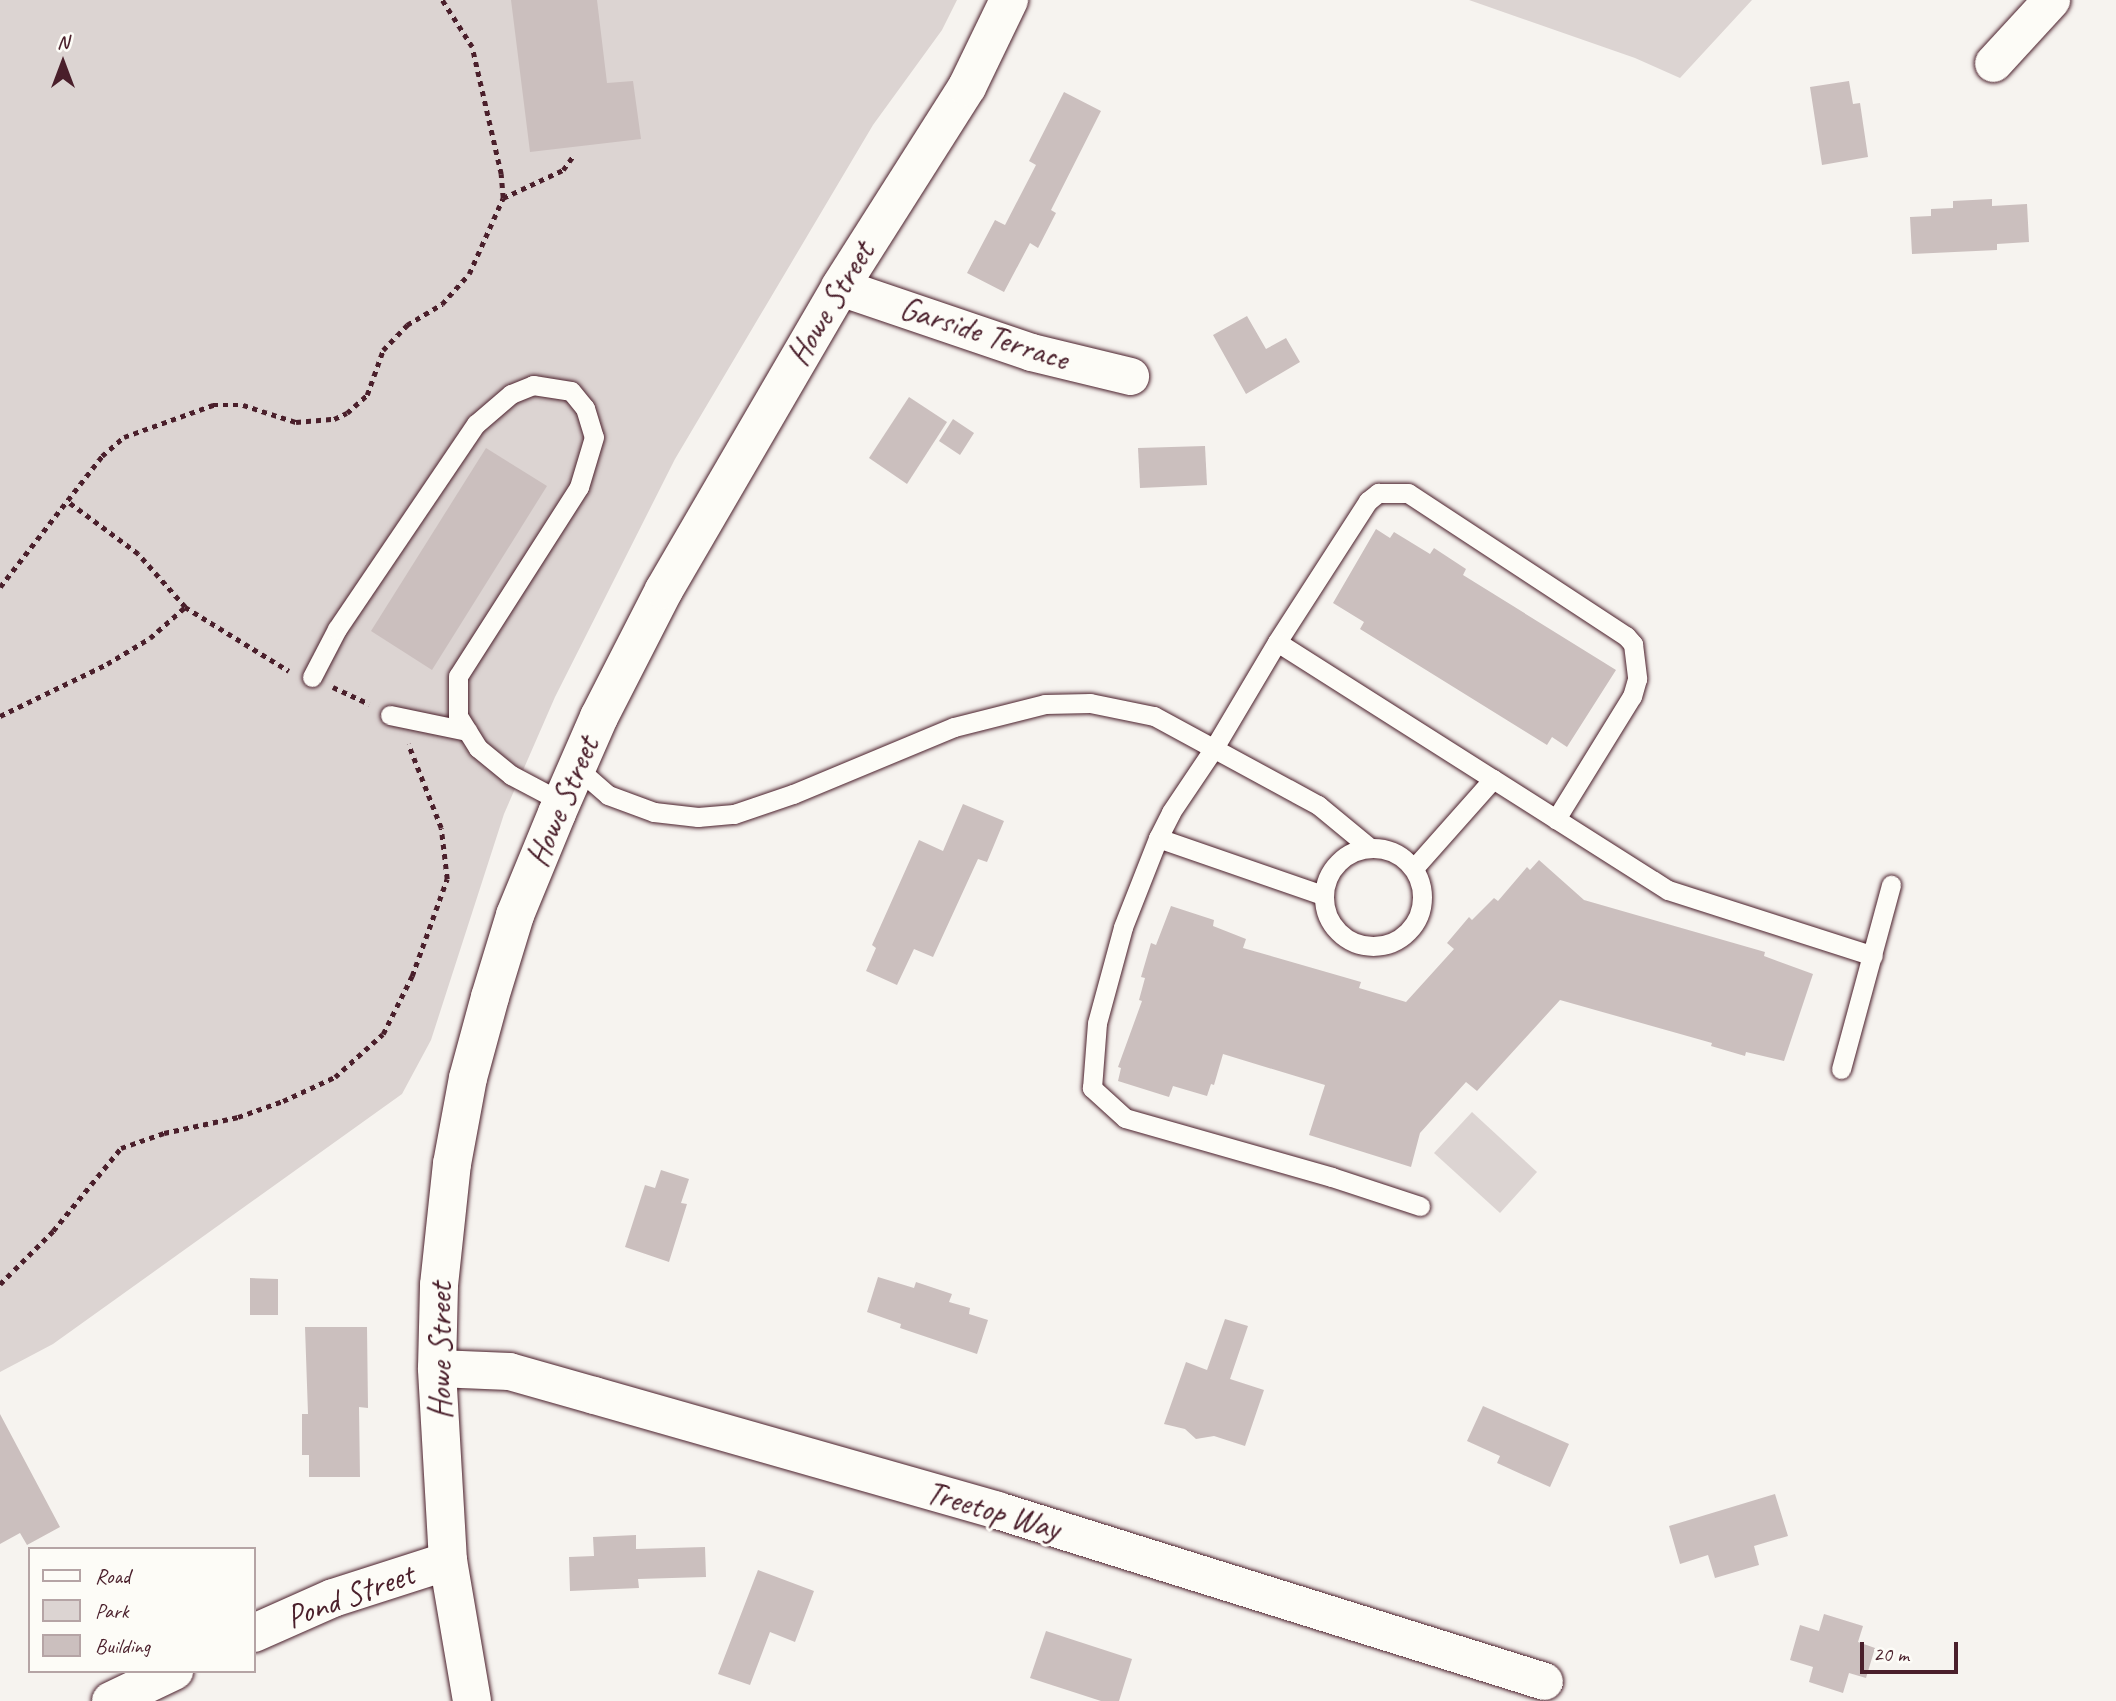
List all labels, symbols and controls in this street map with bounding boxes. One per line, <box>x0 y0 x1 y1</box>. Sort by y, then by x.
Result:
north arrow <box>28 28 98 98</box>
text: N <box>57 30 69 54</box>
street label: Howe Street <box>779 235 883 373</box>
street label: Garside Terrace <box>895 288 1073 380</box>
street label: Howe Street <box>518 731 608 873</box>
street label: Howe Street <box>421 1282 461 1420</box>
street label: Treetop Way <box>921 1473 1065 1549</box>
legend <box>28 1547 256 1673</box>
street label: Pond Street <box>280 1555 420 1637</box>
text: Road <box>95 1563 130 1589</box>
text: Park <box>95 1598 128 1624</box>
scale bar <box>1864 1628 1962 1672</box>
text: Building <box>95 1633 150 1659</box>
text: 20 m <box>1873 1641 1909 1667</box>

